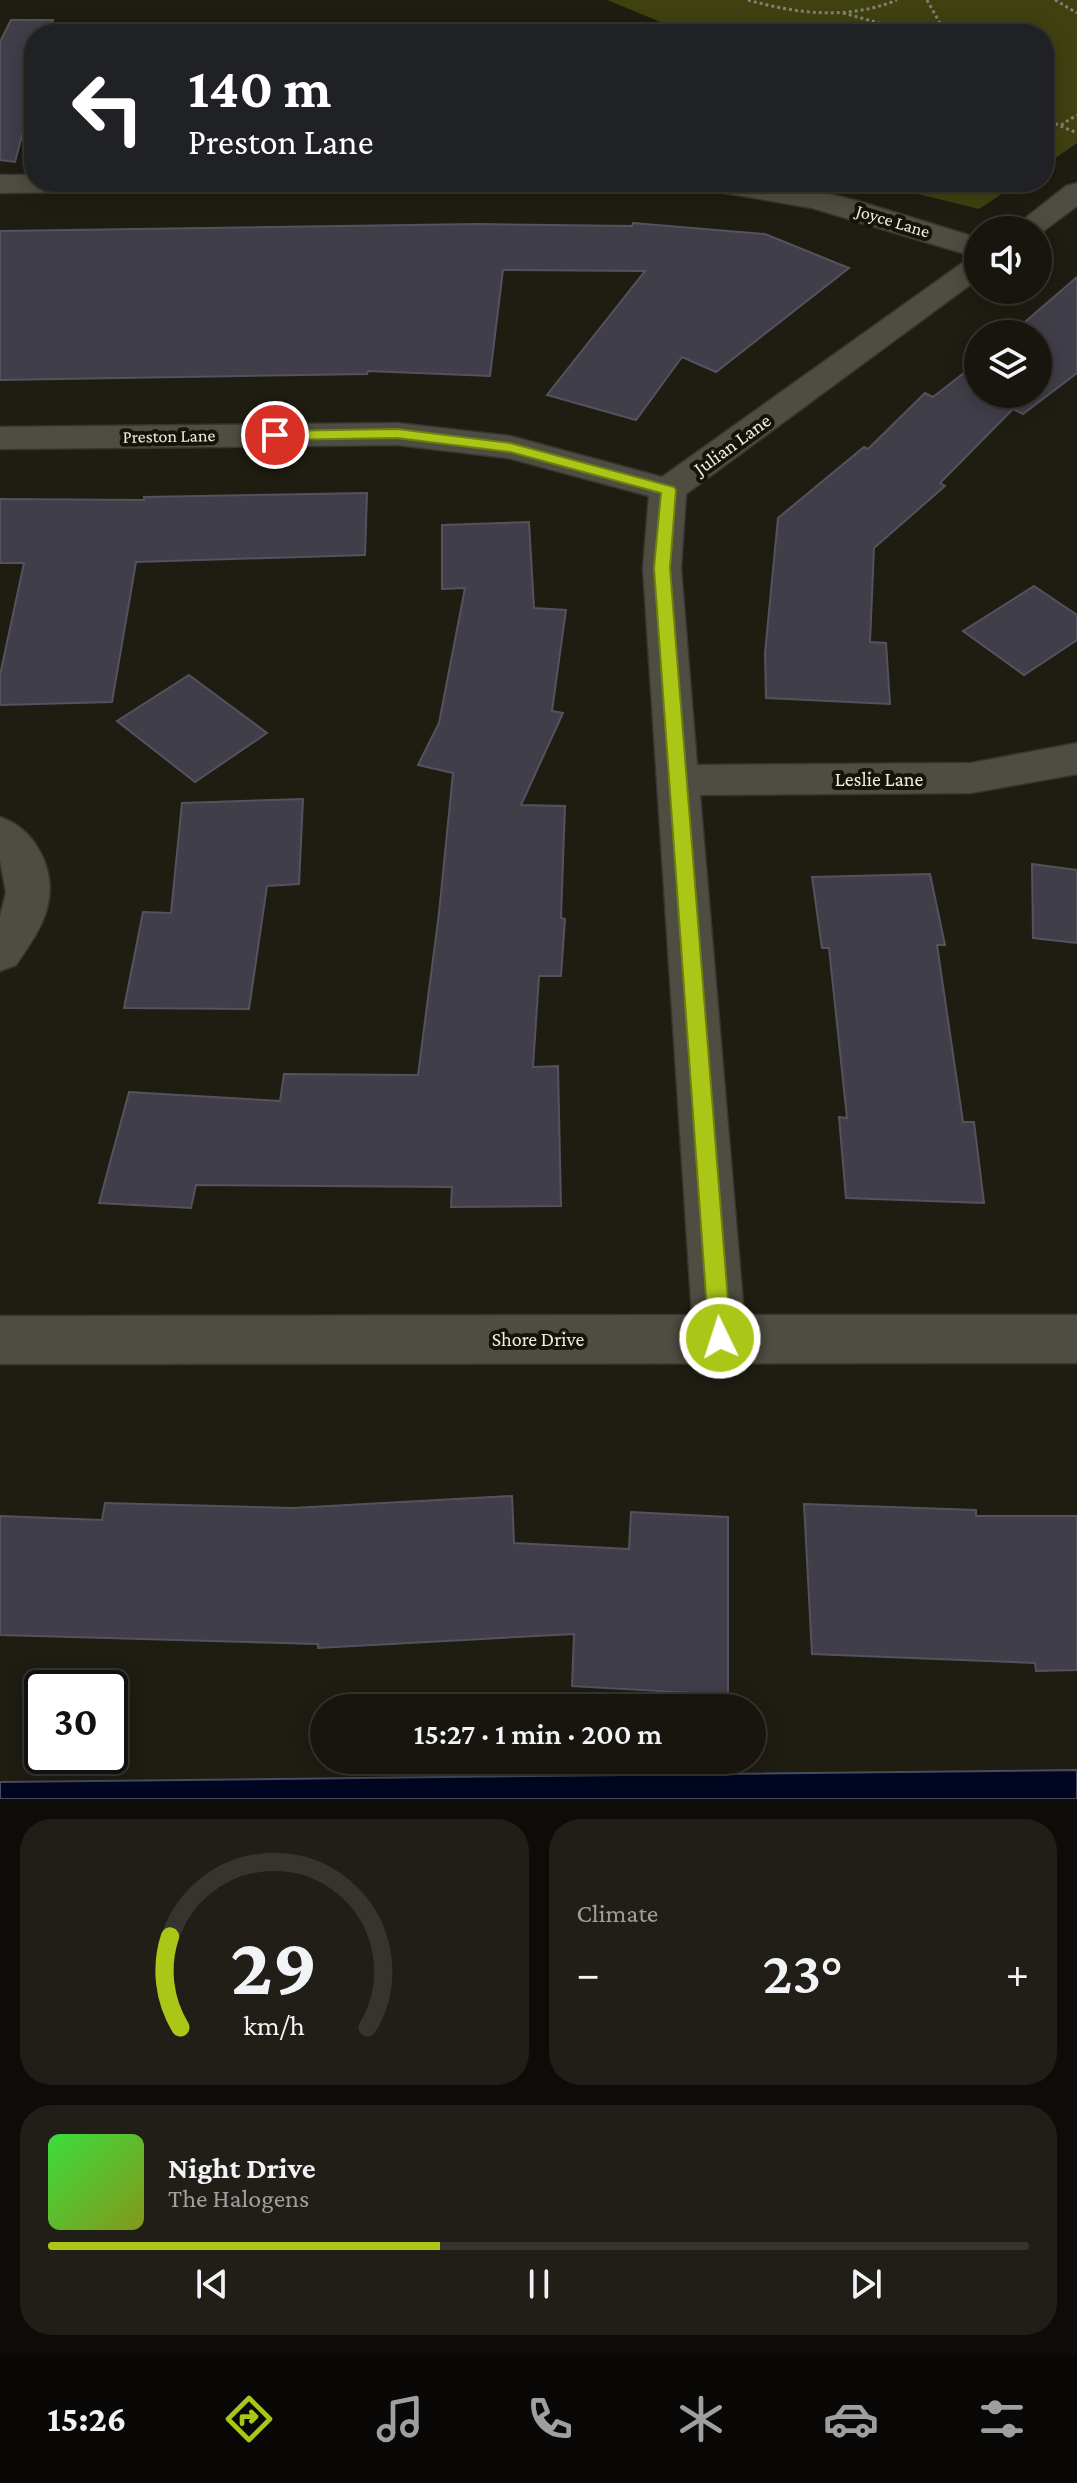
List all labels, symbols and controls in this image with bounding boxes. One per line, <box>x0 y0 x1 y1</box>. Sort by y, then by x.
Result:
icon: left <box>56 56 160 160</box>
text: 140 m <box>188 57 331 119</box>
text: Preston Lane <box>188 122 373 162</box>
street label: Joyce Lane <box>852 200 932 242</box>
map controls <box>964 216 1052 408</box>
button: sound <box>964 216 1052 304</box>
button: layers <box>964 320 1052 408</box>
pin <box>241 401 309 469</box>
street label: Julian Lane <box>688 409 775 481</box>
icon: arrive <box>253 413 297 457</box>
street label: Preston Lane <box>122 425 216 447</box>
street label: Leslie Lane <box>835 768 923 790</box>
position arrow <box>678 1296 762 1380</box>
street label: Shore Drive <box>492 1328 585 1350</box>
speed limit sign: 30 <box>24 1670 128 1774</box>
text: 15:27 · 1 min · 200 m <box>414 1717 662 1750</box>
text: Climate <box>577 1899 658 1928</box>
text: 29 <box>231 1919 318 2012</box>
text: 23° <box>763 1939 843 2006</box>
text: − <box>577 1949 600 1997</box>
text: + <box>1006 1949 1029 1997</box>
text: km/h <box>243 2009 305 2041</box>
text: Night Drive <box>168 2151 316 2184</box>
text: The Halogens <box>168 2184 309 2213</box>
icon: previous <box>190 2262 234 2306</box>
icon: pause <box>517 2262 561 2306</box>
icon: next <box>844 2262 888 2306</box>
icon: directions <box>221 2391 277 2447</box>
icon: music <box>372 2391 428 2447</box>
icon: phone <box>522 2391 578 2447</box>
icon: climate <box>673 2391 729 2447</box>
icon: car <box>823 2391 879 2447</box>
icon: filters <box>974 2391 1030 2447</box>
text: 15:26 <box>47 2399 126 2439</box>

